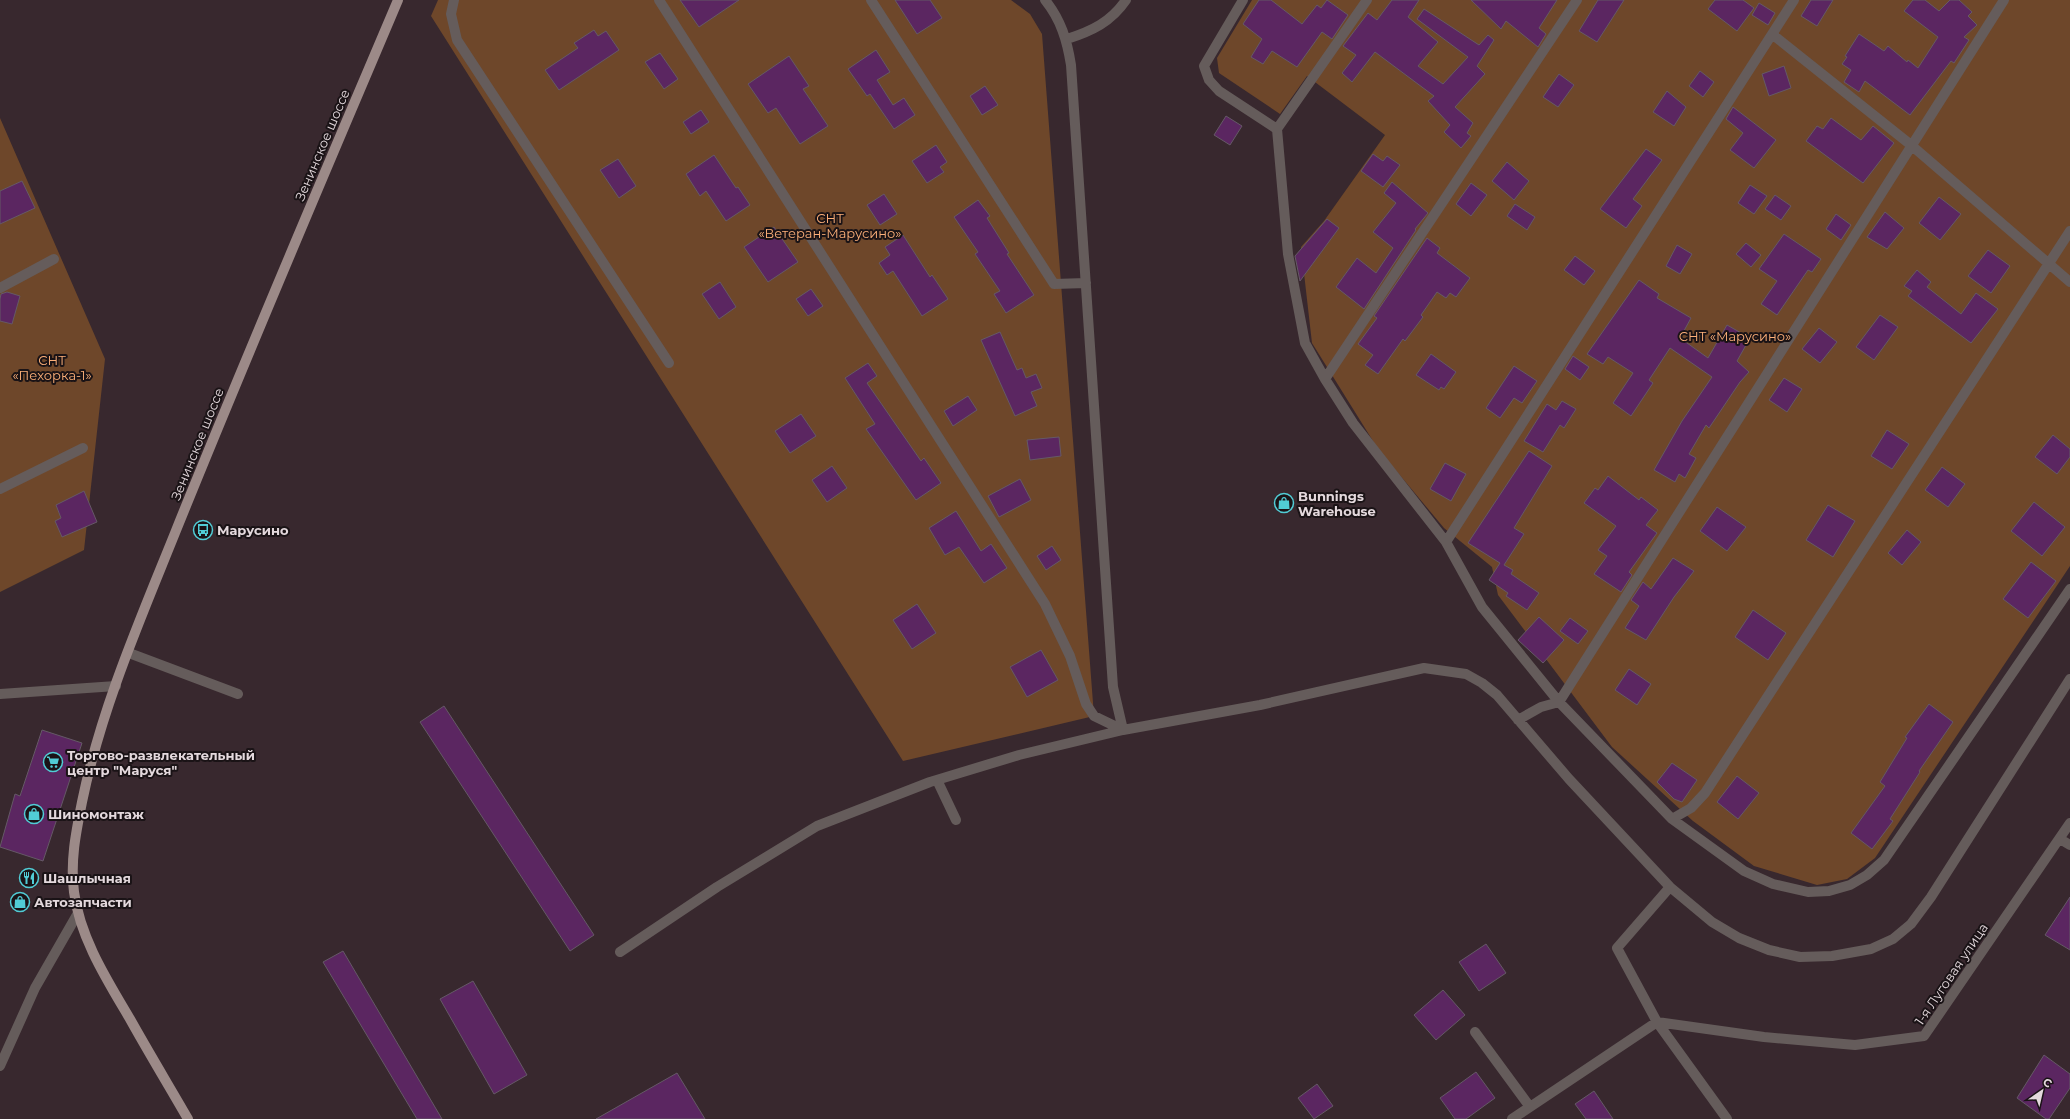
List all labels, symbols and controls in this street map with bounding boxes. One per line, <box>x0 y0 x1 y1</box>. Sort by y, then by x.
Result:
street label: Зенинское шоссе <box>291 87 353 203</box>
park label: СНТ «Ветеран-Марусино» <box>758 210 902 241</box>
park label: СНТ «Марусино» <box>1679 328 1791 344</box>
park label: СНТ «Пехорка-1» <box>12 352 92 383</box>
street label: Зенинское шоссе <box>167 385 227 503</box>
place label: Bunnings Warehouse <box>1298 488 1376 519</box>
shop icon: Bunnings Warehouse <box>1273 492 1295 514</box>
bus stop icon: Марусино <box>192 519 214 541</box>
place label: Марусино <box>217 522 289 538</box>
place label: Торгово-развлекательный центр "Маруся" <box>67 747 255 778</box>
supermarket icon: Торгово-развлекательный центр "Маруся" <box>42 751 64 773</box>
shop icon: Шиномонтаж <box>23 803 45 825</box>
place label: Шиномонтаж <box>48 806 144 822</box>
restaurant icon: Шашлычная <box>18 867 40 889</box>
place label: Шашлычная <box>43 870 131 886</box>
shop icon: Автозапчасти <box>9 891 31 913</box>
place label: Автозапчасти <box>34 894 132 910</box>
street label: 1-я Луговая улица <box>1911 920 1991 1028</box>
north arrow <box>2022 1071 2062 1111</box>
text: С <box>2040 1075 2055 1091</box>

